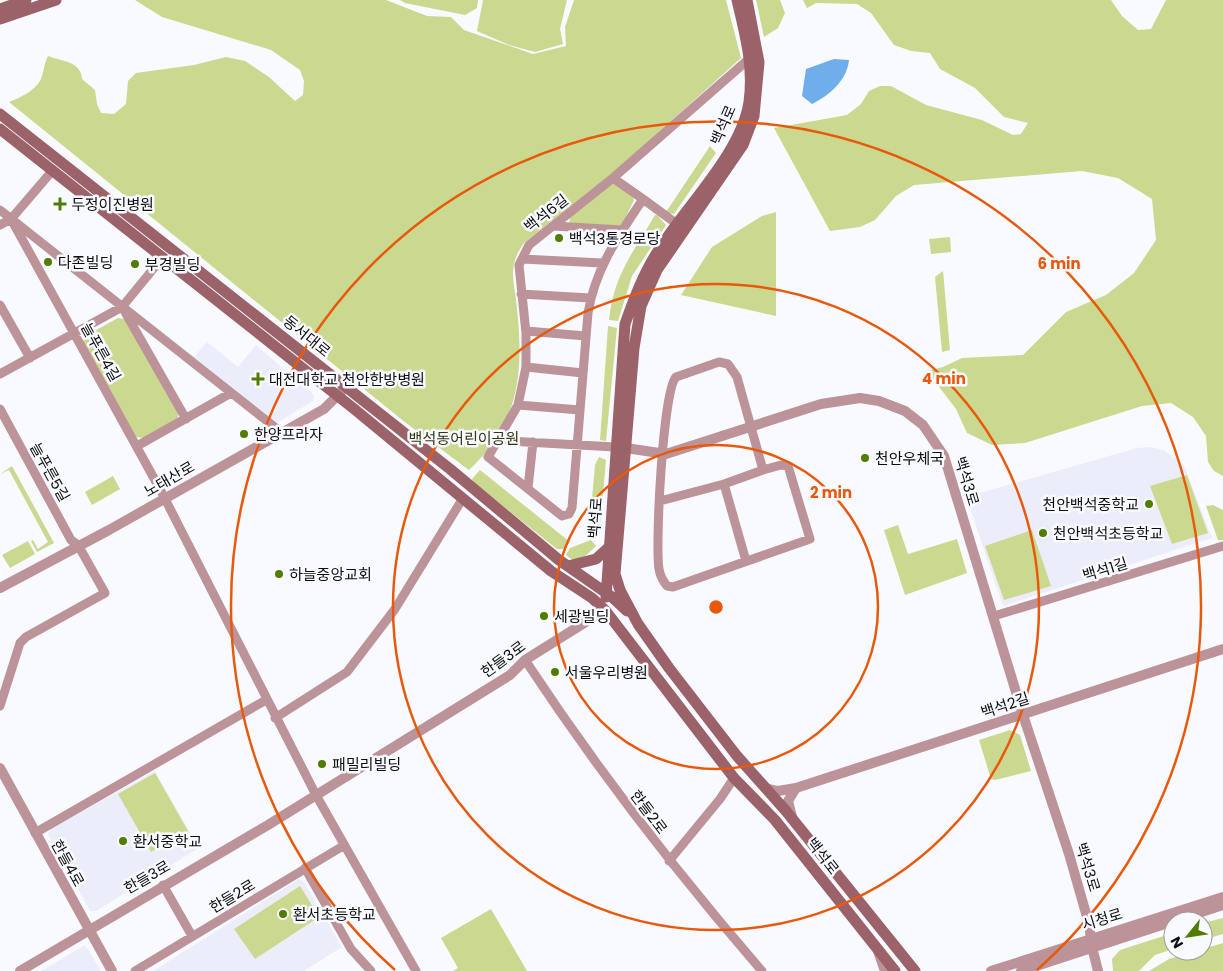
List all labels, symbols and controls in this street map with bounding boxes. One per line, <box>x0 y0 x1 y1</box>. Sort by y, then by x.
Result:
street label: 백석로 <box>705 102 741 148</box>
street label: 백석6길 <box>519 189 573 237</box>
place label: 두정이진병원 <box>71 194 154 215</box>
marker: 두정이진병원 <box>53 197 67 211</box>
place label: 백석3통경로당 <box>569 228 661 249</box>
marker: 백석3통경로당 <box>553 232 565 244</box>
place label: 다존빌딩 <box>58 252 113 273</box>
text: 6 min <box>1037 253 1081 274</box>
place label: 부경빌딩 <box>145 254 200 275</box>
marker: 다존빌딩 <box>42 256 54 268</box>
marker: 부경빌딩 <box>129 258 141 270</box>
street label: 동서대로 <box>279 310 335 362</box>
street label: 늘푸른4길 <box>76 319 126 385</box>
text: 4 min <box>922 368 966 389</box>
place label: 대전대학교 천안한방병원 <box>269 369 425 390</box>
marker: 대전대학교 천안한방병원 <box>251 372 265 386</box>
place label: 한양프라자 <box>254 424 323 445</box>
marker: 한양프라자 <box>238 428 250 440</box>
park label: 백석동어린이공원 <box>409 428 519 449</box>
street label: 늘푸른5길 <box>25 439 75 505</box>
place label: 천안우체국 <box>875 448 944 469</box>
marker: 천안우체국 <box>859 452 871 464</box>
street label: 백석3로 <box>950 454 984 508</box>
street label: 노태산로 <box>140 456 198 502</box>
text: 2 min <box>810 482 852 503</box>
place label: 천안백석중학교 <box>1042 494 1139 515</box>
street label: 백석로 <box>583 497 607 539</box>
marker: 천안백석중학교 <box>1143 498 1155 510</box>
place label: 천안백석초등학교 <box>1053 523 1163 544</box>
marker: 천안백석초등학교 <box>1037 527 1049 539</box>
street label: 백석1길 <box>1080 552 1130 586</box>
place label: 하늘중앙교회 <box>289 564 372 585</box>
marker: 하늘중앙교회 <box>273 568 285 580</box>
centre of rings <box>707 598 725 616</box>
place label: 세광빌딩 <box>554 606 609 627</box>
marker: 세광빌딩 <box>538 610 550 622</box>
street label: 한들3로 <box>477 636 529 682</box>
place label: 서울우리병원 <box>565 662 648 683</box>
marker: 서울우리병원 <box>549 666 561 678</box>
street label: 백석2길 <box>978 687 1032 723</box>
place label: 패밀리빌딩 <box>332 754 401 775</box>
marker: 패밀리빌딩 <box>316 758 328 770</box>
street label: 한들2로 <box>626 786 672 838</box>
place label: 환서중학교 <box>133 831 202 852</box>
street label: 백석로 <box>802 833 844 879</box>
marker: 환서중학교 <box>117 835 129 847</box>
street label: 한들4로 <box>46 836 90 890</box>
street label: 백석3로 <box>1071 840 1105 894</box>
street label: 한들3로 <box>120 855 174 899</box>
street label: 한들2로 <box>205 874 259 918</box>
street label: 시청로 <box>1079 903 1125 935</box>
place label: 환서초등학교 <box>293 904 376 925</box>
marker: 환서초등학교 <box>277 908 289 920</box>
north arrow <box>1163 911 1213 961</box>
text: N <box>1165 933 1188 952</box>

